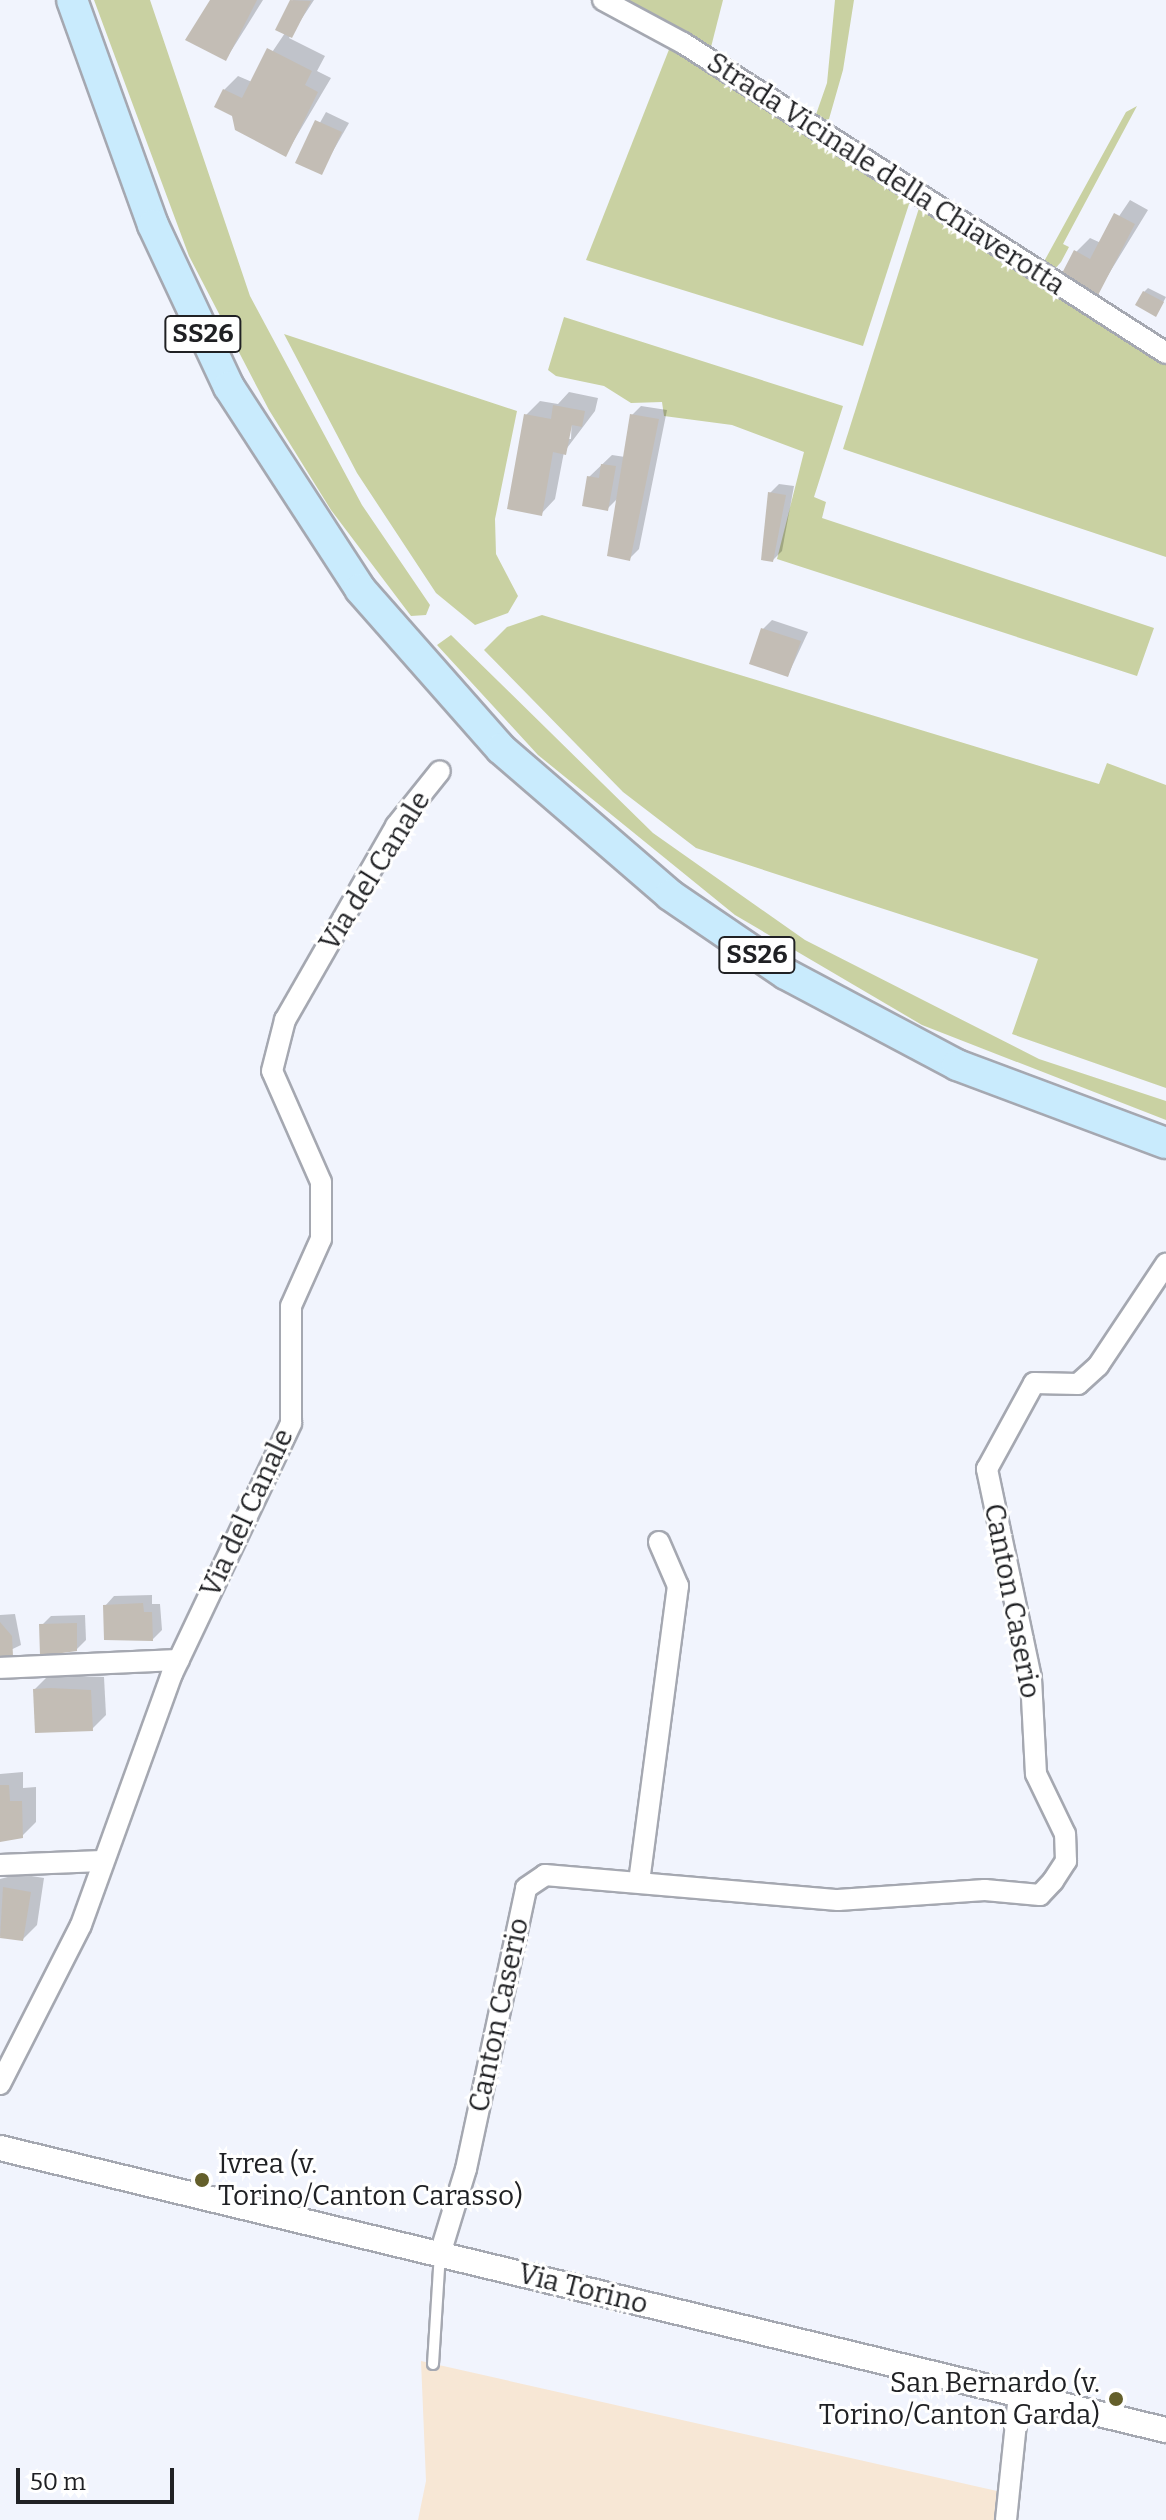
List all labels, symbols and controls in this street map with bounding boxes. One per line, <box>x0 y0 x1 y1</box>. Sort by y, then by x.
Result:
street label: Strada Vicinale della Chiaverotta <box>701 46 1071 302</box>
road number: SS26 <box>163 312 243 356</box>
street label: Via del Canale <box>313 785 437 957</box>
road number: SS26 <box>717 933 797 977</box>
street label: Via del Canale <box>193 1424 301 1602</box>
street label: Canton Caserio <box>977 1501 1047 1701</box>
street label: Canton Caserio <box>462 1915 536 2115</box>
place label: Ivrea (v. Torino/Canton Carasso) <box>218 2147 523 2213</box>
marker: Ivrea (v. Torino/Canton Carasso) <box>193 2171 211 2189</box>
street label: Via Torino <box>515 2257 651 2321</box>
place label: San Bernardo (v. Torino/Canton Garda) <box>819 2366 1100 2432</box>
marker: San Bernardo (v. Torino/Canton Garda) <box>1107 2390 1125 2408</box>
scale bar <box>20 2452 178 2502</box>
text: 50 m <box>30 2468 86 2496</box>

